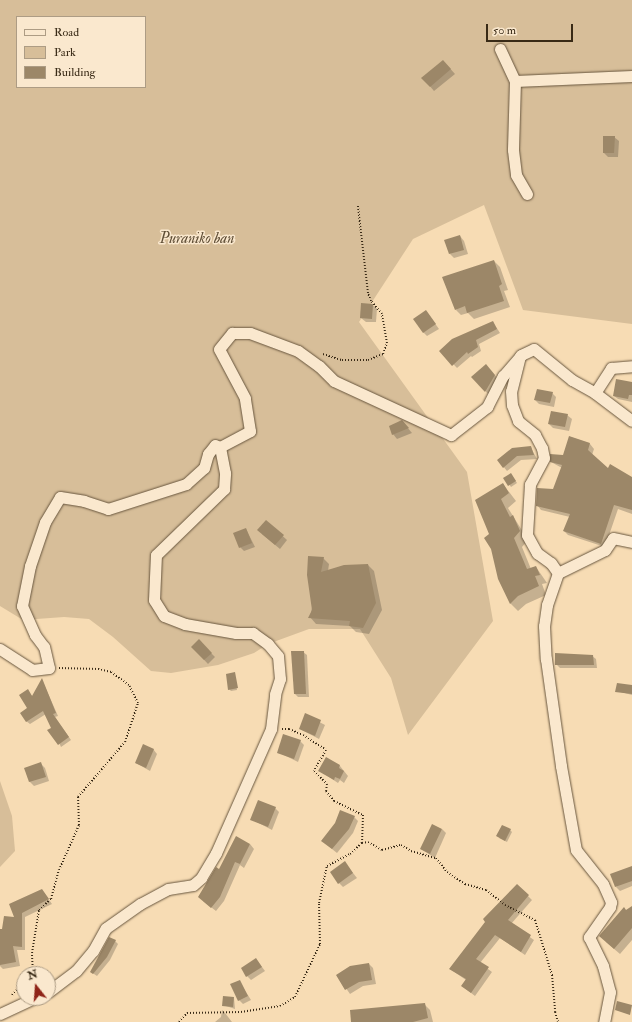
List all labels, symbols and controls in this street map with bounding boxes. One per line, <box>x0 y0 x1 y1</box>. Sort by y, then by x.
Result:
legend <box>16 16 146 88</box>
scale bar <box>488 16 575 42</box>
text: 50 m <box>493 23 516 38</box>
text: Road <box>54 25 79 40</box>
text: Park <box>54 45 76 60</box>
text: Building <box>54 65 95 80</box>
park label: Puraniko ban <box>160 230 234 248</box>
north arrow <box>16 966 56 1006</box>
text: N <box>26 967 39 983</box>

